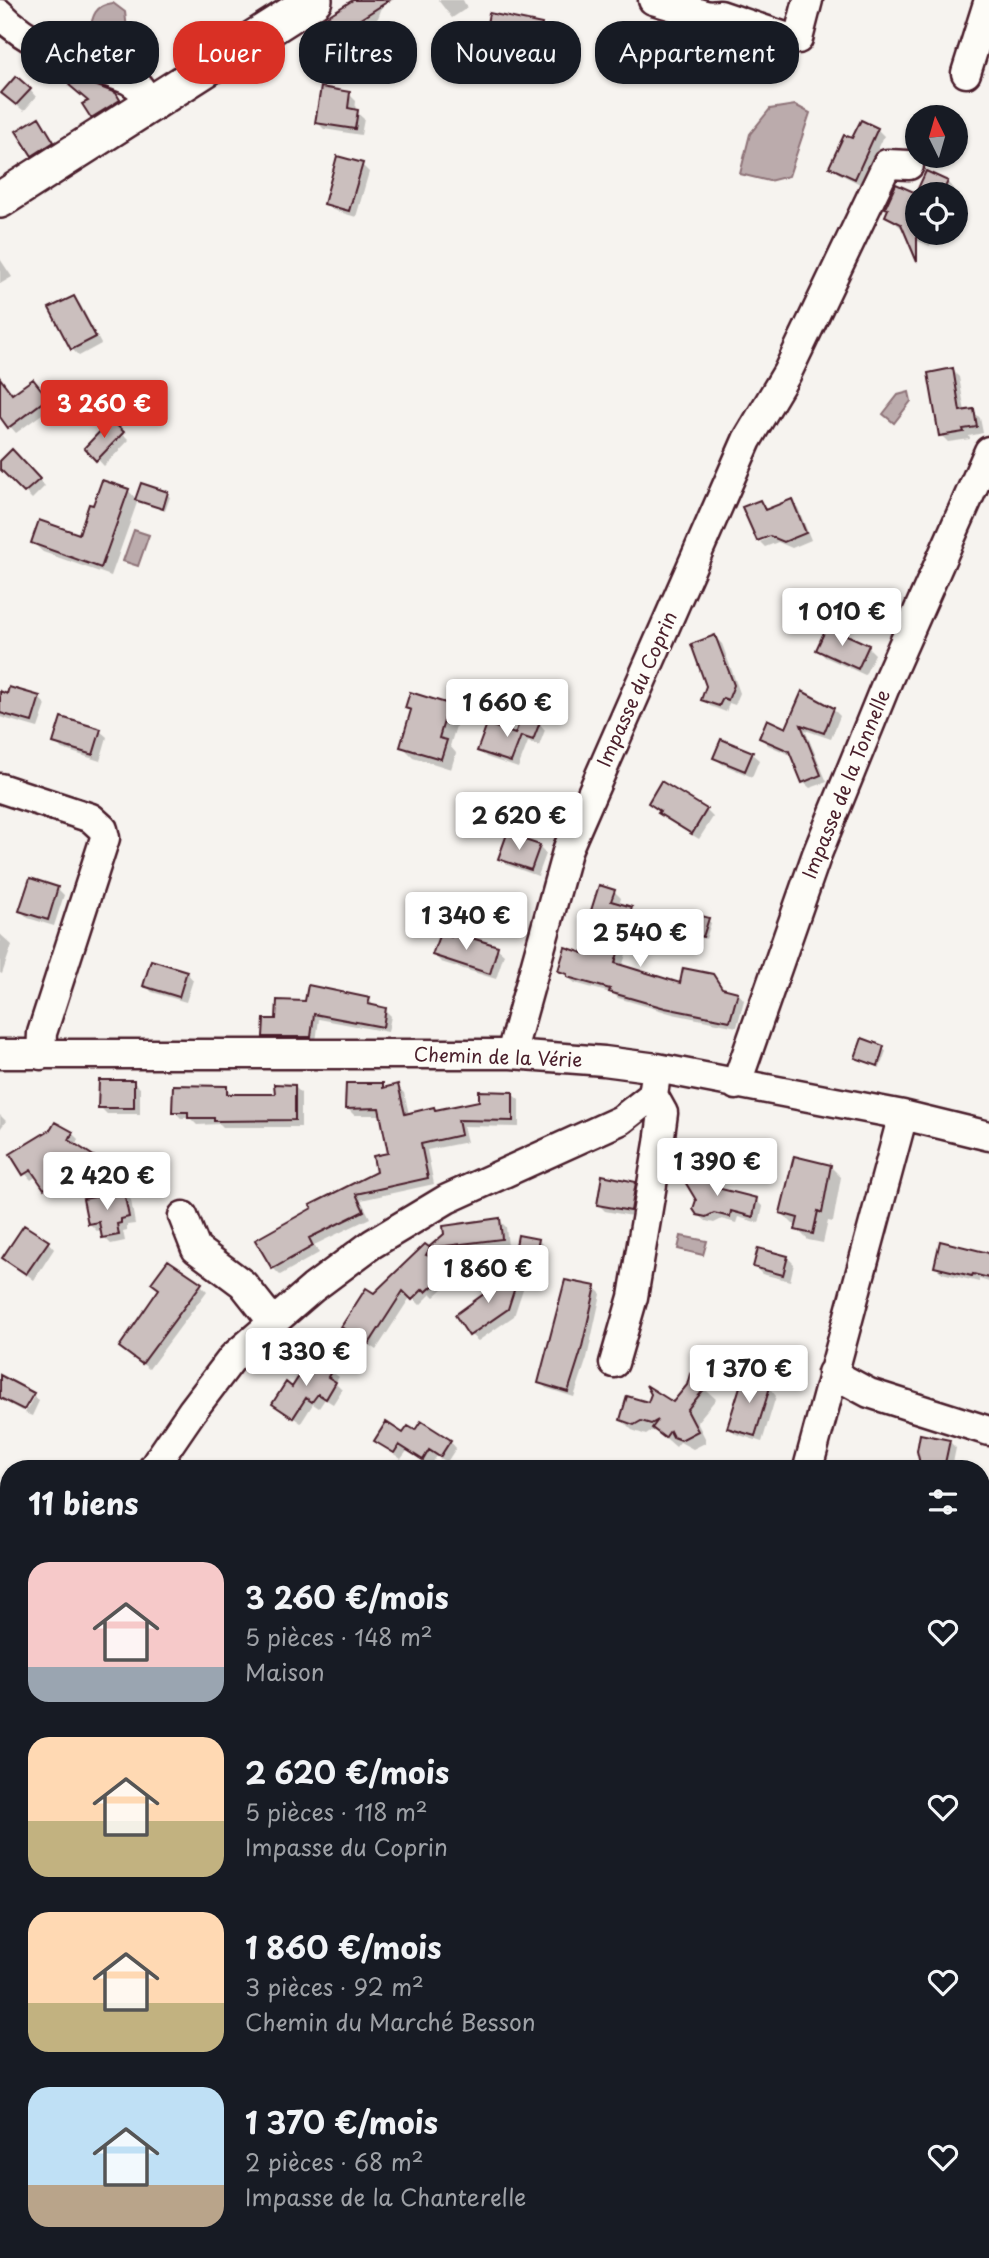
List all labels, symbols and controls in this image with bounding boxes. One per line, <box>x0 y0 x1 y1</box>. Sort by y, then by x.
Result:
chip: Acheter <box>21 21 159 84</box>
chip: Louer <box>173 21 285 84</box>
chip: Filtres <box>299 21 417 84</box>
chip: Nouveau <box>431 21 581 84</box>
chip: Appartement <box>595 21 799 84</box>
north arrow <box>905 105 968 168</box>
map controls <box>905 105 968 245</box>
button: locate <box>905 182 968 245</box>
pin: 3 260 € <box>39 380 169 440</box>
text: 3 260 € <box>57 385 151 420</box>
pin: 1 010 € <box>777 588 907 648</box>
text: 1 010 € <box>798 593 886 628</box>
street label: Impasse du Coprin <box>589 606 683 771</box>
pin: 1 660 € <box>442 680 572 739</box>
text: 1 660 € <box>462 684 552 719</box>
street label: Impasse de la Tonnelle <box>794 685 896 882</box>
pin: 2 620 € <box>454 792 584 852</box>
text: 2 620 € <box>472 797 566 832</box>
pin: 1 340 € <box>401 892 531 952</box>
text: 1 340 € <box>421 897 511 932</box>
pin: 2 540 € <box>575 909 705 969</box>
text: 2 540 € <box>593 914 687 949</box>
street label: Chemin de la Vérie <box>413 1039 583 1073</box>
pin: 1 390 € <box>652 1138 782 1198</box>
text: 1 390 € <box>673 1143 761 1178</box>
pin: 2 420 € <box>42 1152 172 1212</box>
text: 2 420 € <box>59 1157 155 1192</box>
pin: 1 860 € <box>423 1246 553 1305</box>
text: 1 860 € <box>443 1250 533 1285</box>
pin: 1 330 € <box>241 1328 371 1388</box>
text: 1 330 € <box>262 1333 350 1368</box>
pin: 1 370 € <box>684 1346 814 1405</box>
text: 1 370 € <box>706 1350 792 1385</box>
text: 11 biens <box>28 1480 139 1525</box>
icon: filters <box>924 1483 962 1521</box>
text: 3 260 €/mois <box>245 1574 449 1619</box>
icon: home <box>84 1590 168 1674</box>
icon: heart <box>924 1613 962 1651</box>
text: 5 pièces · 148 m² <box>245 1619 433 1654</box>
text: Maison <box>245 1654 325 1689</box>
text: 2 620 €/mois <box>245 1749 449 1794</box>
icon: home <box>84 1765 168 1849</box>
icon: heart <box>924 1788 962 1826</box>
text: 5 pièces · 118 m² <box>245 1794 428 1829</box>
text: Impasse du Coprin <box>245 1829 448 1864</box>
text: 1 860 €/mois <box>245 1924 442 1969</box>
icon: home <box>84 1940 168 2024</box>
icon: heart <box>924 1963 962 2001</box>
text: 3 pièces · 92 m² <box>245 1969 424 2004</box>
text: Chemin du Marché Besson <box>245 2004 536 2039</box>
text: 1 370 €/mois <box>245 2099 438 2144</box>
icon: home <box>84 2115 168 2199</box>
icon: heart <box>924 2138 962 2176</box>
text: 2 pièces · 68 m² <box>245 2144 424 2179</box>
text: Impasse de la Chanterelle <box>245 2179 526 2214</box>

